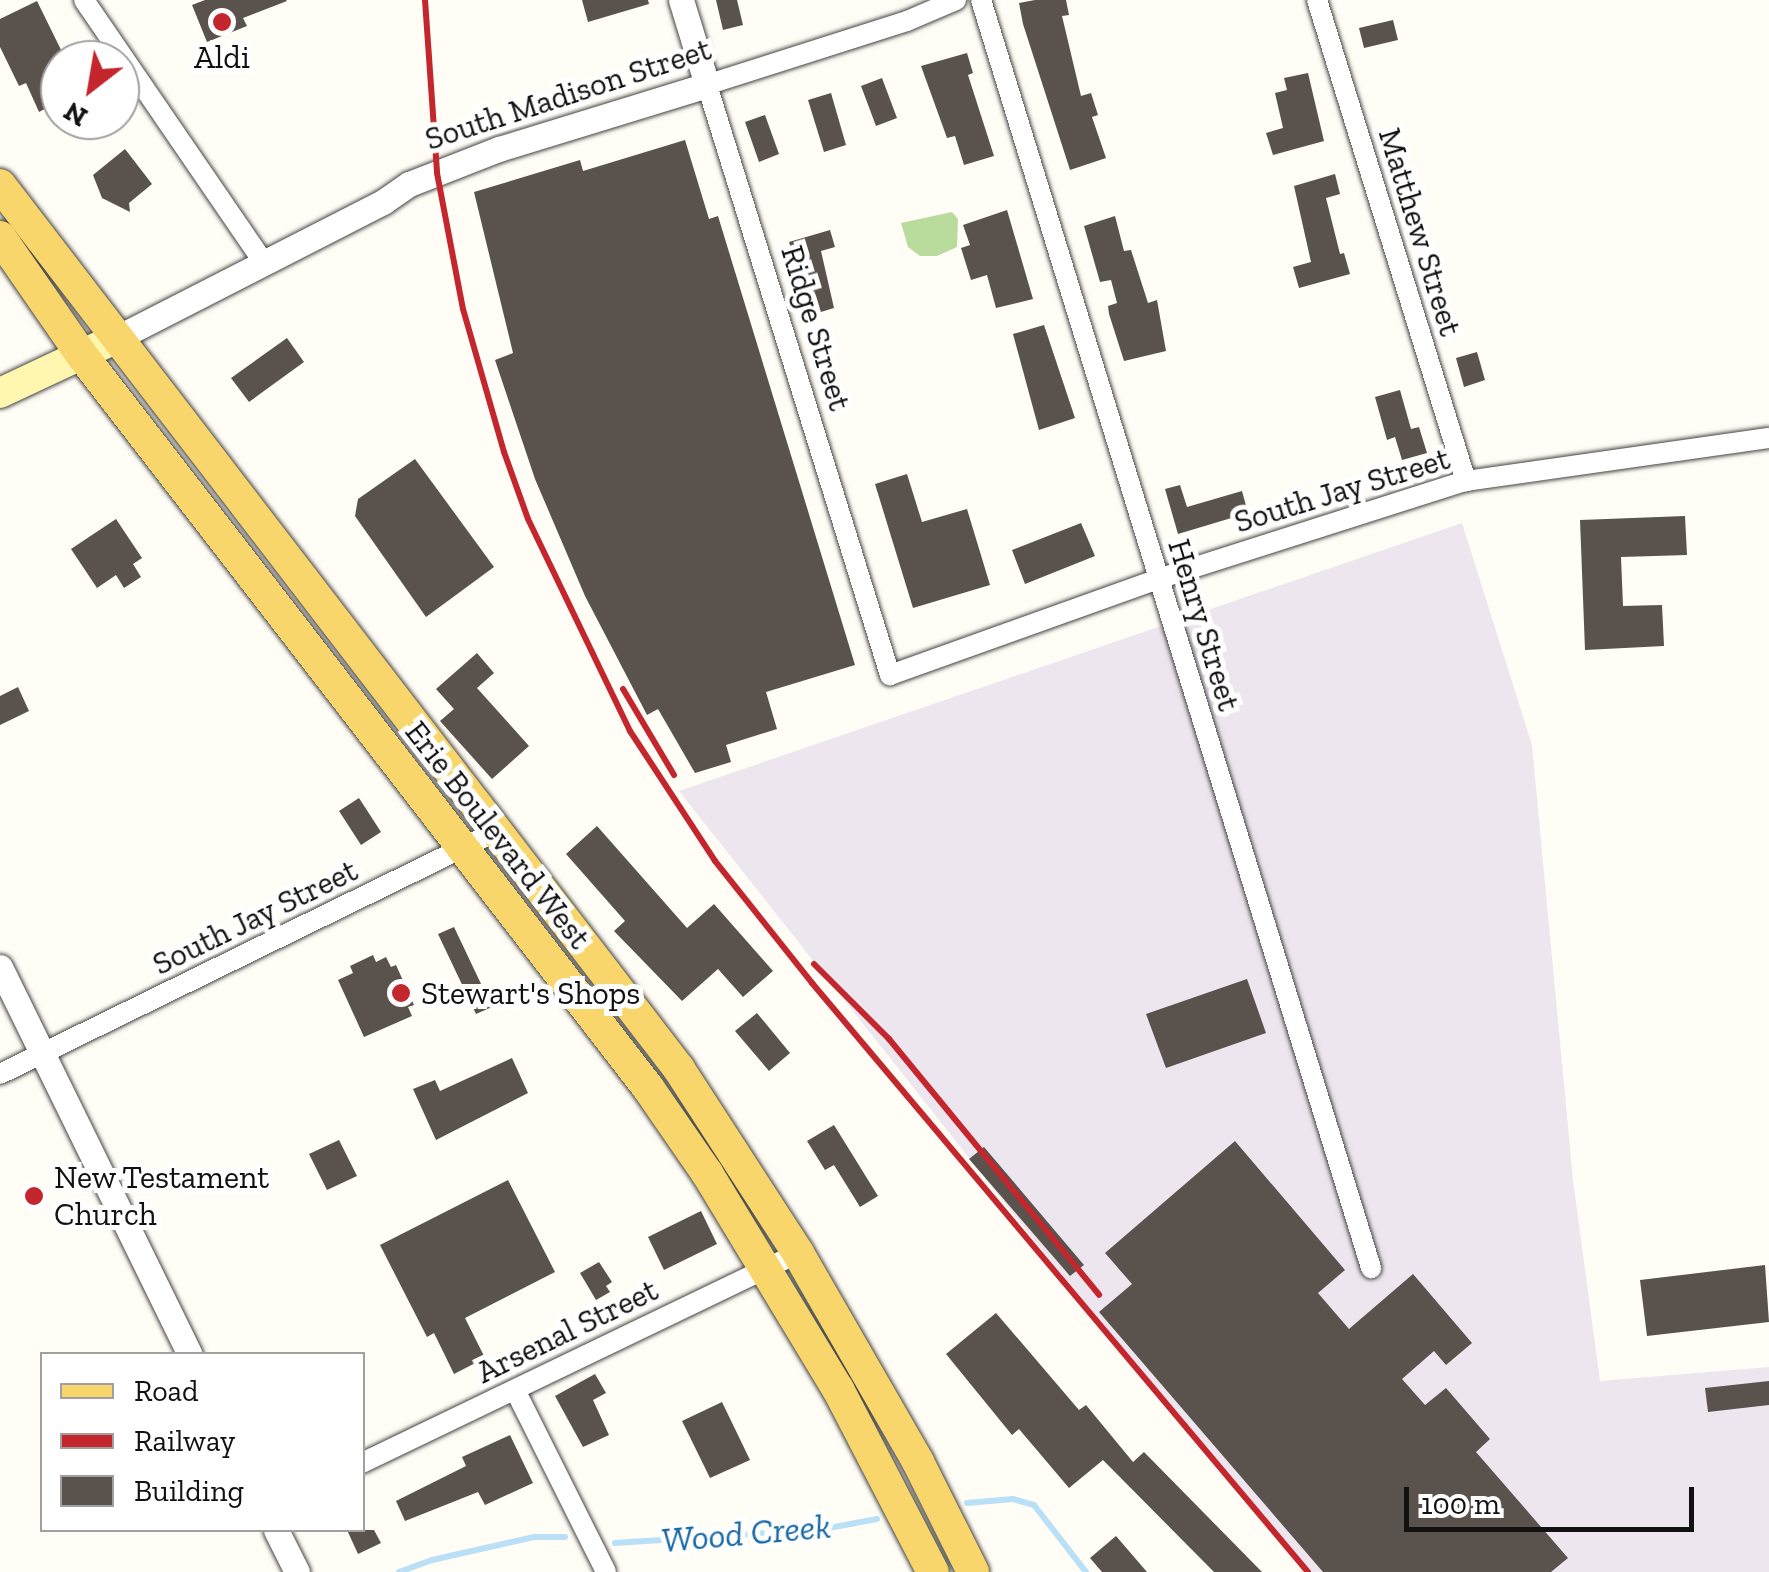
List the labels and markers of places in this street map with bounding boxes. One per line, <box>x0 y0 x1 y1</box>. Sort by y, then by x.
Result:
marker: Aldi <box>211 11 233 33</box>
place label: Aldi <box>194 38 250 76</box>
place label: Stewart's Shops <box>421 974 640 1012</box>
marker: Stewart's Shops <box>390 982 412 1004</box>
place label: New Testament Church <box>54 1159 270 1234</box>
marker: New Testament Church <box>23 1185 45 1207</box>

